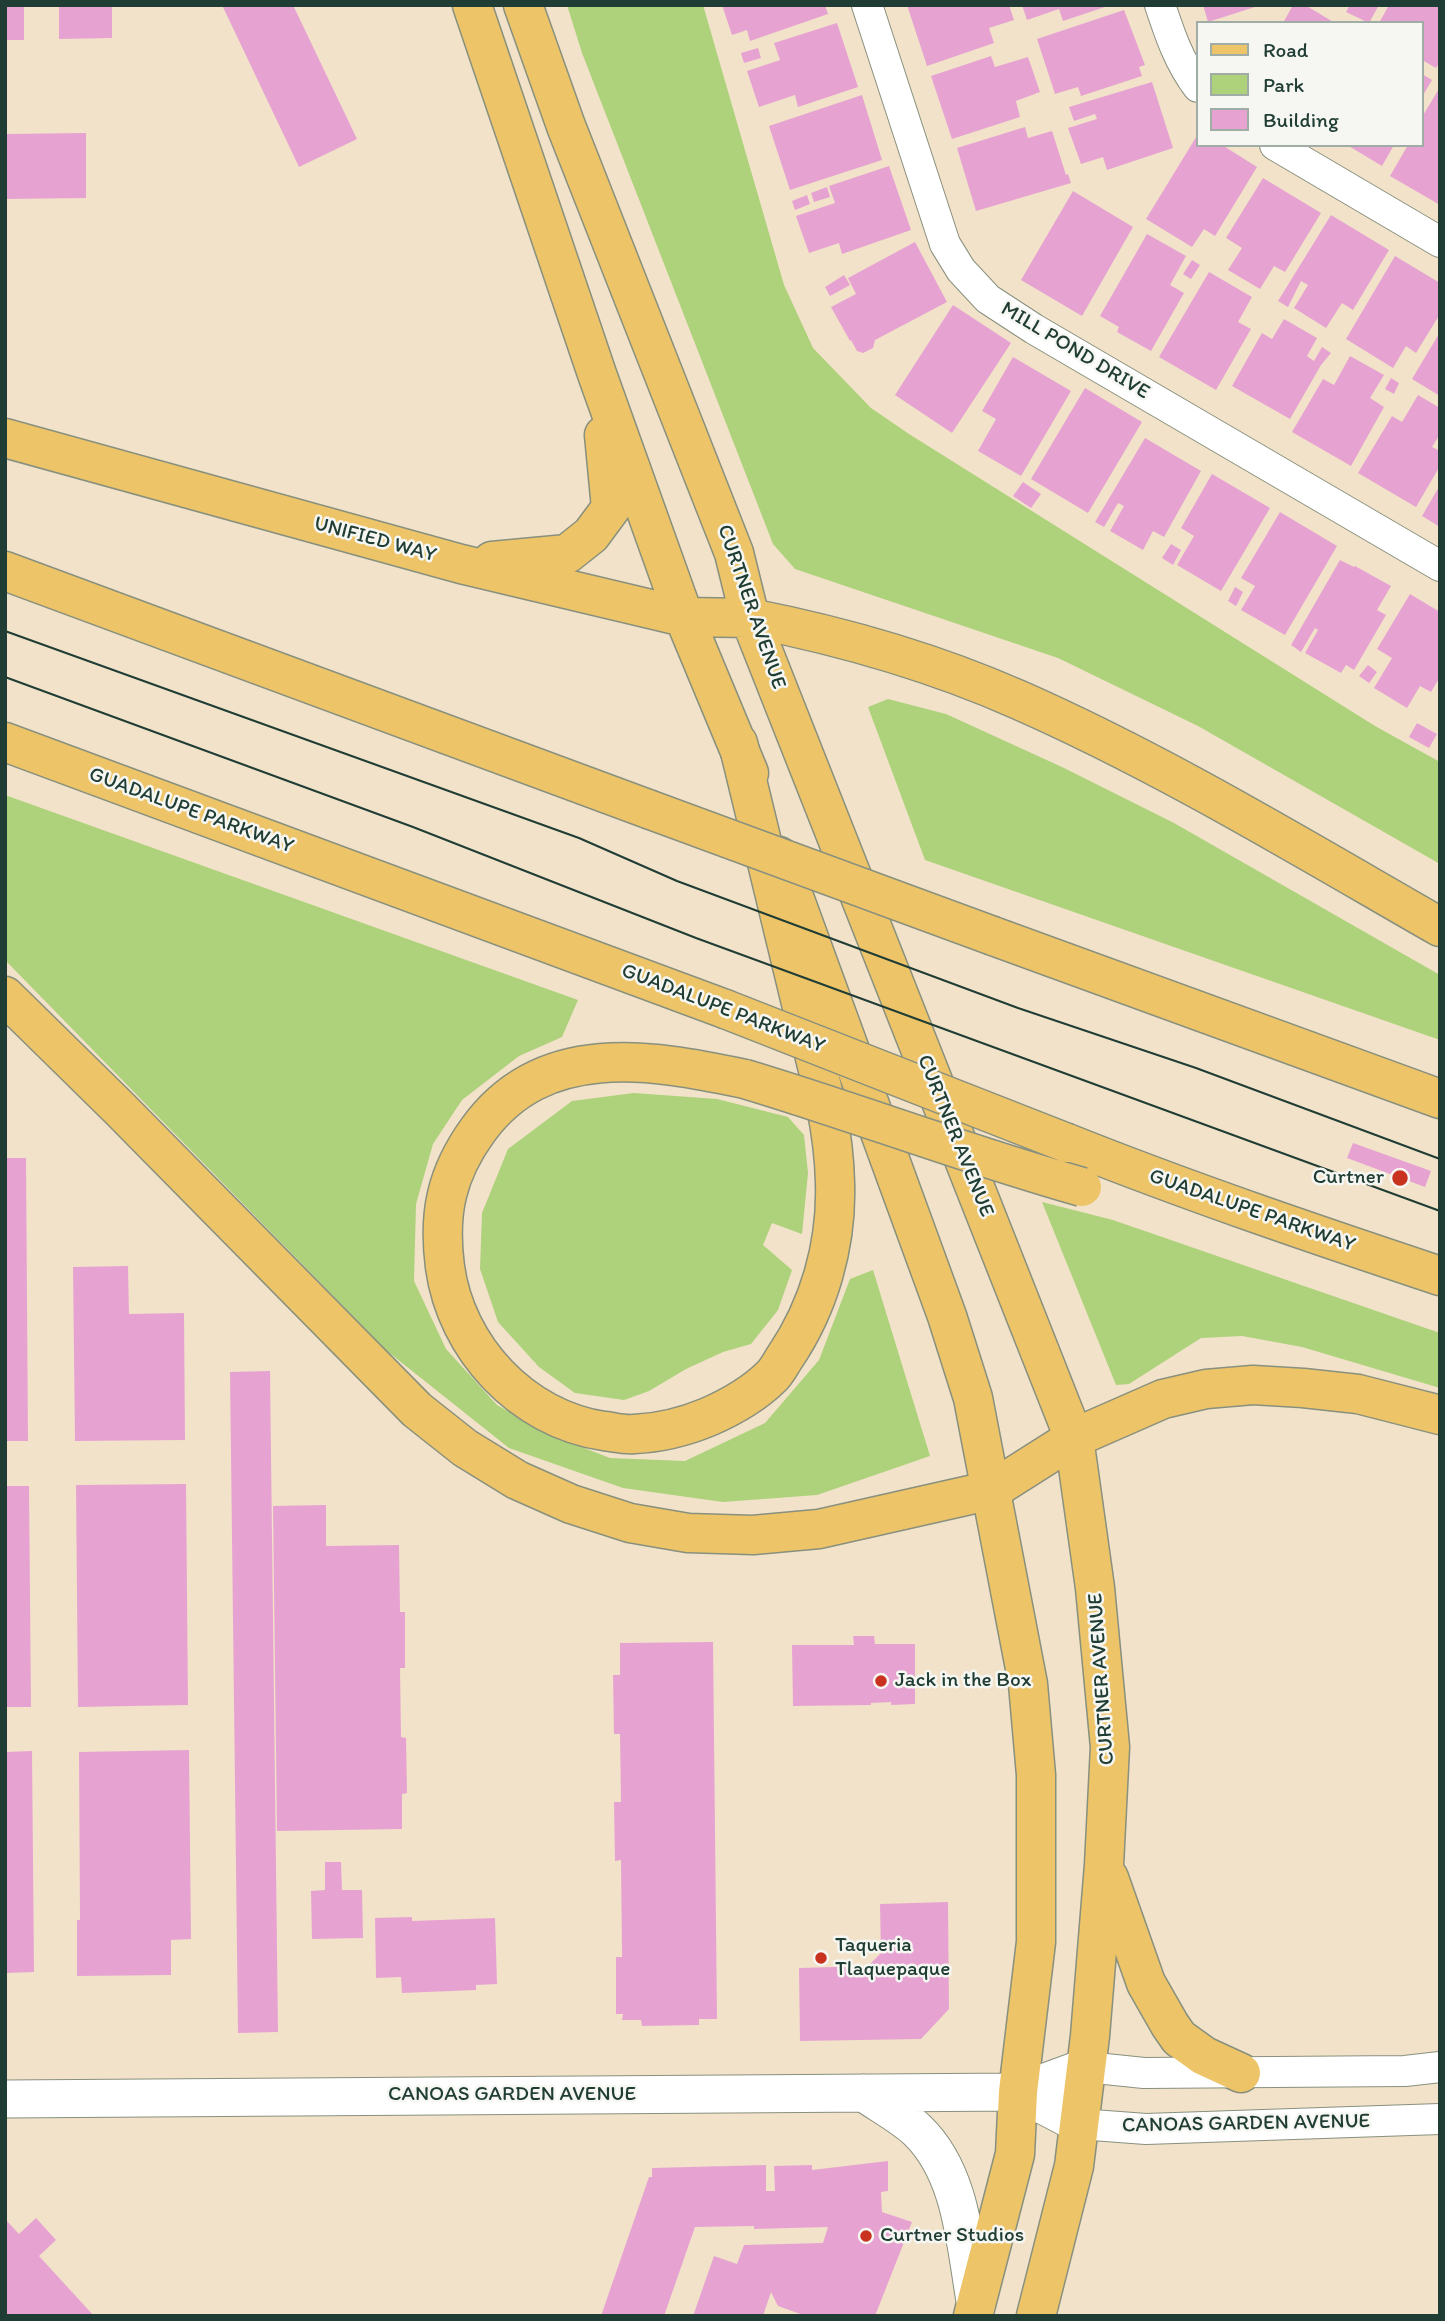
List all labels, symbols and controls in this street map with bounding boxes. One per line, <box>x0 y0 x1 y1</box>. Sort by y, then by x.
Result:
legend <box>1196 21 1424 147</box>
text: Road <box>1263 37 1308 62</box>
text: Park <box>1263 72 1304 97</box>
text: Building <box>1263 107 1339 132</box>
street label: MILL POND DRIVE <box>996 297 1154 405</box>
street label: UNIFIED WAY <box>311 512 439 568</box>
street label: CURTNER AVENUE <box>711 521 791 693</box>
street label: GUADALUPE PARKWAY <box>85 762 297 860</box>
street label: GUADALUPE PARKWAY <box>618 959 828 1059</box>
street label: CURTNER AVENUE <box>911 1051 999 1221</box>
street label: GUADALUPE PARKWAY <box>1146 1164 1358 1258</box>
place label: Curtner <box>1313 1165 1384 1191</box>
marker: Curtner <box>1390 1168 1410 1188</box>
street label: CURTNER AVENUE <box>1083 1592 1121 1766</box>
place label: Jack in the Box <box>895 1668 1031 1694</box>
marker: Jack in the Box <box>873 1673 889 1689</box>
place label: Taqueria Tlaquepaque <box>835 1933 950 1983</box>
marker: Taqueria Tlaquepaque <box>813 1950 829 1966</box>
street label: CANOAS GARDEN AVENUE <box>388 2082 636 2108</box>
street label: CANOAS GARDEN AVENUE <box>1122 2109 1370 2139</box>
place label: Curtner Studios <box>880 2223 1024 2249</box>
marker: Curtner Studios <box>858 2228 874 2244</box>

